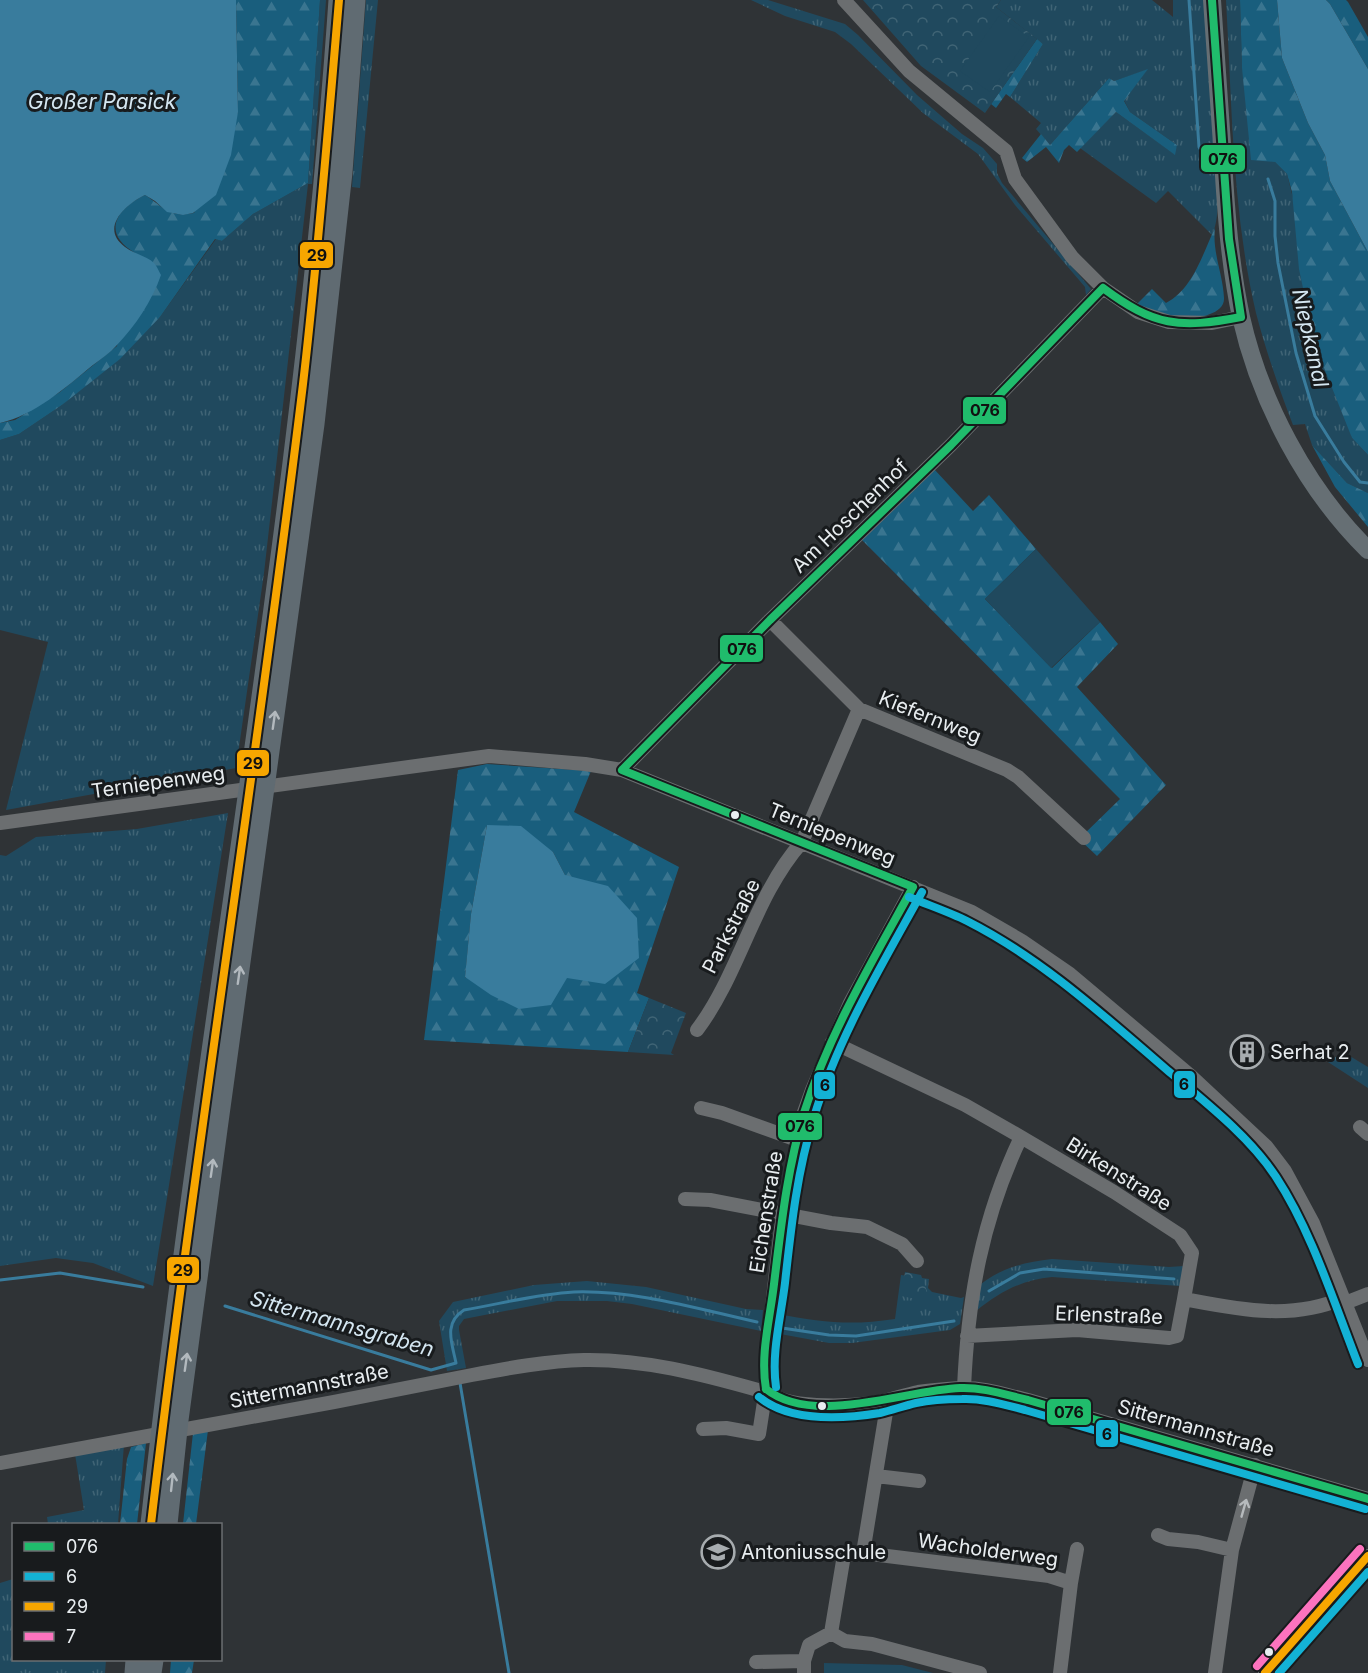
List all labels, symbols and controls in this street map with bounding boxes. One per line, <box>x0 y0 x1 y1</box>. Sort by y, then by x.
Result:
water label: Großer Parsick <box>28 89 177 114</box>
line badge: 076 <box>1200 144 1246 173</box>
text: 076 <box>1208 149 1238 169</box>
line badge: 29 <box>299 241 334 269</box>
text: 29 <box>307 245 327 265</box>
water label: Niepkanal <box>1287 286 1334 390</box>
line badge: 076 <box>962 396 1007 425</box>
text: 076 <box>970 400 1000 420</box>
street label: Am Hoschenhof <box>787 454 914 578</box>
line badge: 076 <box>719 634 764 663</box>
text: 076 <box>727 639 757 659</box>
street label: Kiefernweg <box>875 686 985 748</box>
one-way arrow <box>269 710 280 730</box>
line badge: 29 <box>236 749 270 777</box>
text: 29 <box>243 753 263 773</box>
street label: Terniepenweg <box>90 761 226 803</box>
street label: Terniepenweg <box>765 798 899 870</box>
unlabelled marker <box>729 809 741 821</box>
street label: Parkstraße <box>697 875 765 977</box>
one-way arrow <box>233 966 244 986</box>
building icon: Serhat 2 <box>1229 1034 1265 1070</box>
place label: Serhat 2 <box>1270 1040 1350 1064</box>
line badge: 6 <box>1173 1070 1196 1099</box>
line badge: 6 <box>813 1071 836 1100</box>
text: 6 <box>1179 1074 1189 1094</box>
text: 6 <box>820 1075 830 1095</box>
line badge: 076 <box>777 1112 823 1141</box>
text: 076 <box>785 1116 815 1136</box>
street label: Birkenstraße <box>1062 1132 1176 1216</box>
street label: Eichenstraße <box>744 1149 788 1275</box>
one-way arrow <box>206 1159 217 1179</box>
line badge: 29 <box>166 1256 200 1284</box>
text: 29 <box>173 1260 193 1280</box>
water label: Sittermannsgraben <box>247 1285 437 1362</box>
street label: Erlenstraße <box>1055 1301 1163 1329</box>
one-way arrow <box>181 1352 192 1372</box>
street label: Sittermannstraße <box>227 1359 391 1413</box>
street label: Sittermannstraße <box>1115 1394 1277 1462</box>
line badge: 076 <box>1046 1398 1092 1426</box>
unlabelled marker <box>816 1400 828 1412</box>
text: 076 <box>1054 1402 1084 1422</box>
line badge: 6 <box>1095 1419 1119 1448</box>
text: 6 <box>1102 1424 1112 1444</box>
one-way arrow <box>167 1473 178 1493</box>
one-way arrow <box>1239 1498 1250 1517</box>
legend <box>12 1523 222 1661</box>
street label: Wacholderweg <box>916 1528 1060 1572</box>
school or university icon: Antoniusschule <box>700 1534 736 1570</box>
text: 076 <box>66 1536 98 1557</box>
place label: Antoniusschule <box>741 1540 886 1564</box>
text: 6 <box>66 1566 77 1587</box>
text: 29 <box>66 1596 88 1617</box>
text: 7 <box>66 1626 76 1647</box>
unlabelled marker <box>1263 1646 1275 1658</box>

